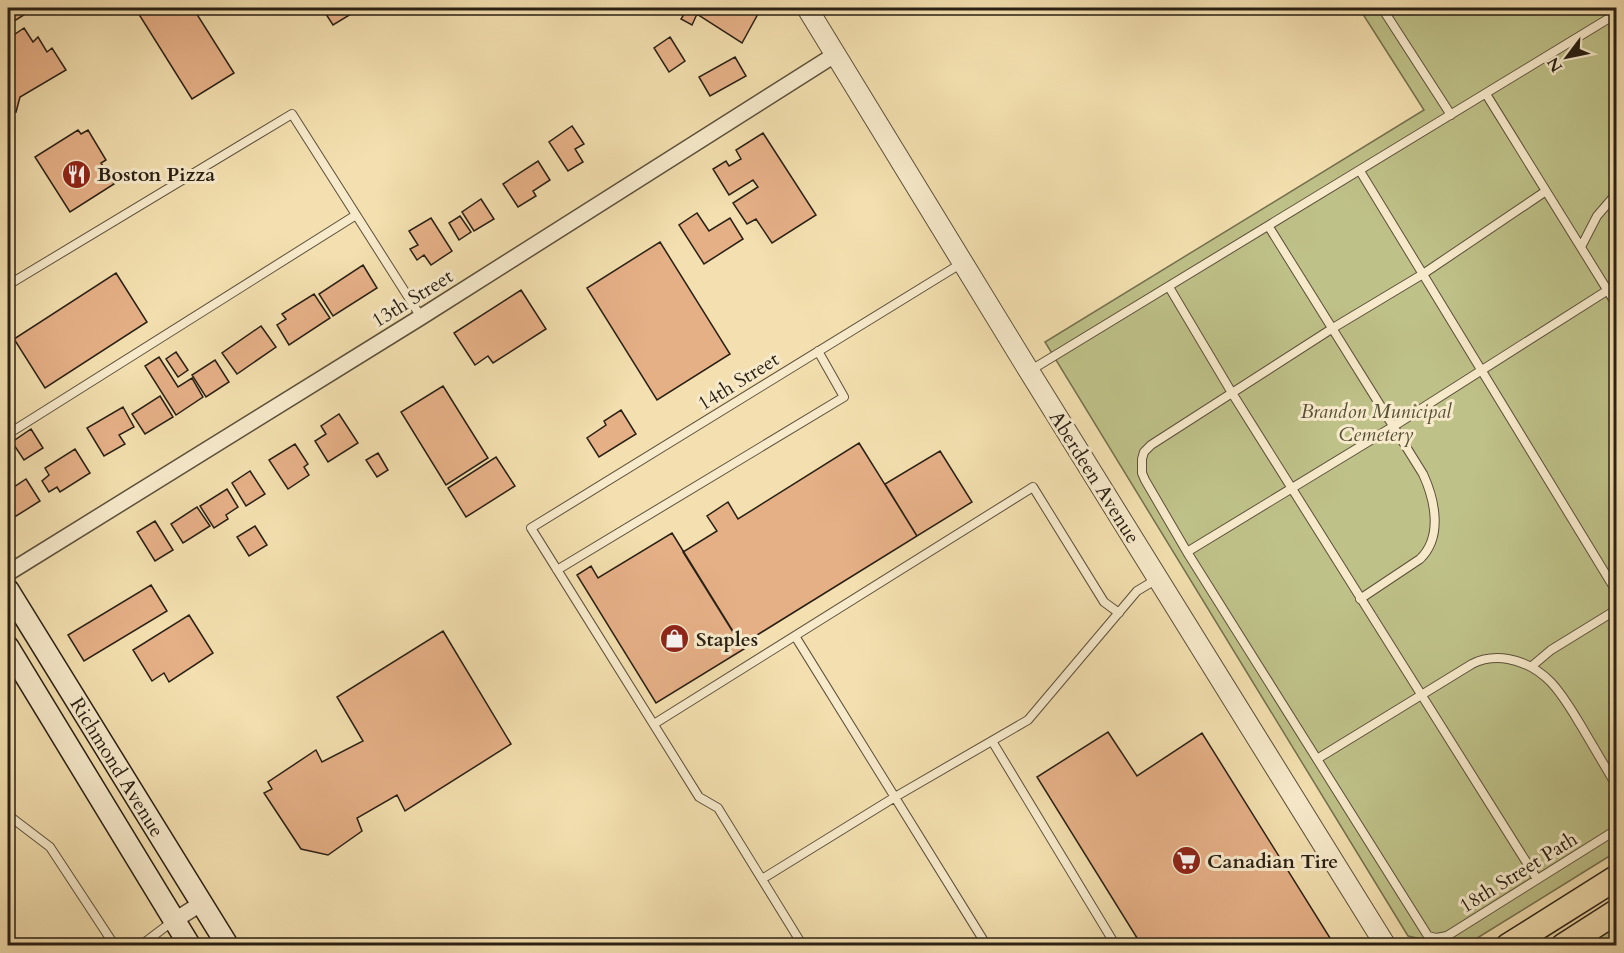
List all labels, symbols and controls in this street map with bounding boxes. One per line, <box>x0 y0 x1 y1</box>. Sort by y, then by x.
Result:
north arrow <box>1537 27 1597 87</box>
text: N <box>1542 53 1568 76</box>
restaurant icon: Boston Pizza <box>60 158 92 190</box>
place label: Boston Pizza <box>97 161 215 188</box>
street label: 13th Street <box>366 262 459 334</box>
street label: 14th Street <box>692 345 785 417</box>
park label: Brandon Municipal Cemetery <box>1300 398 1452 448</box>
street label: Aberdeen Avenue <box>1043 406 1146 549</box>
shop icon: Staples <box>659 623 691 655</box>
place label: Staples <box>696 626 758 653</box>
street label: Richmond Avenue <box>63 692 170 842</box>
street label: 18th Street Path <box>1454 825 1582 919</box>
supermarket icon: Canadian Tire <box>1170 845 1202 877</box>
place label: Canadian Tire <box>1207 848 1338 875</box>

